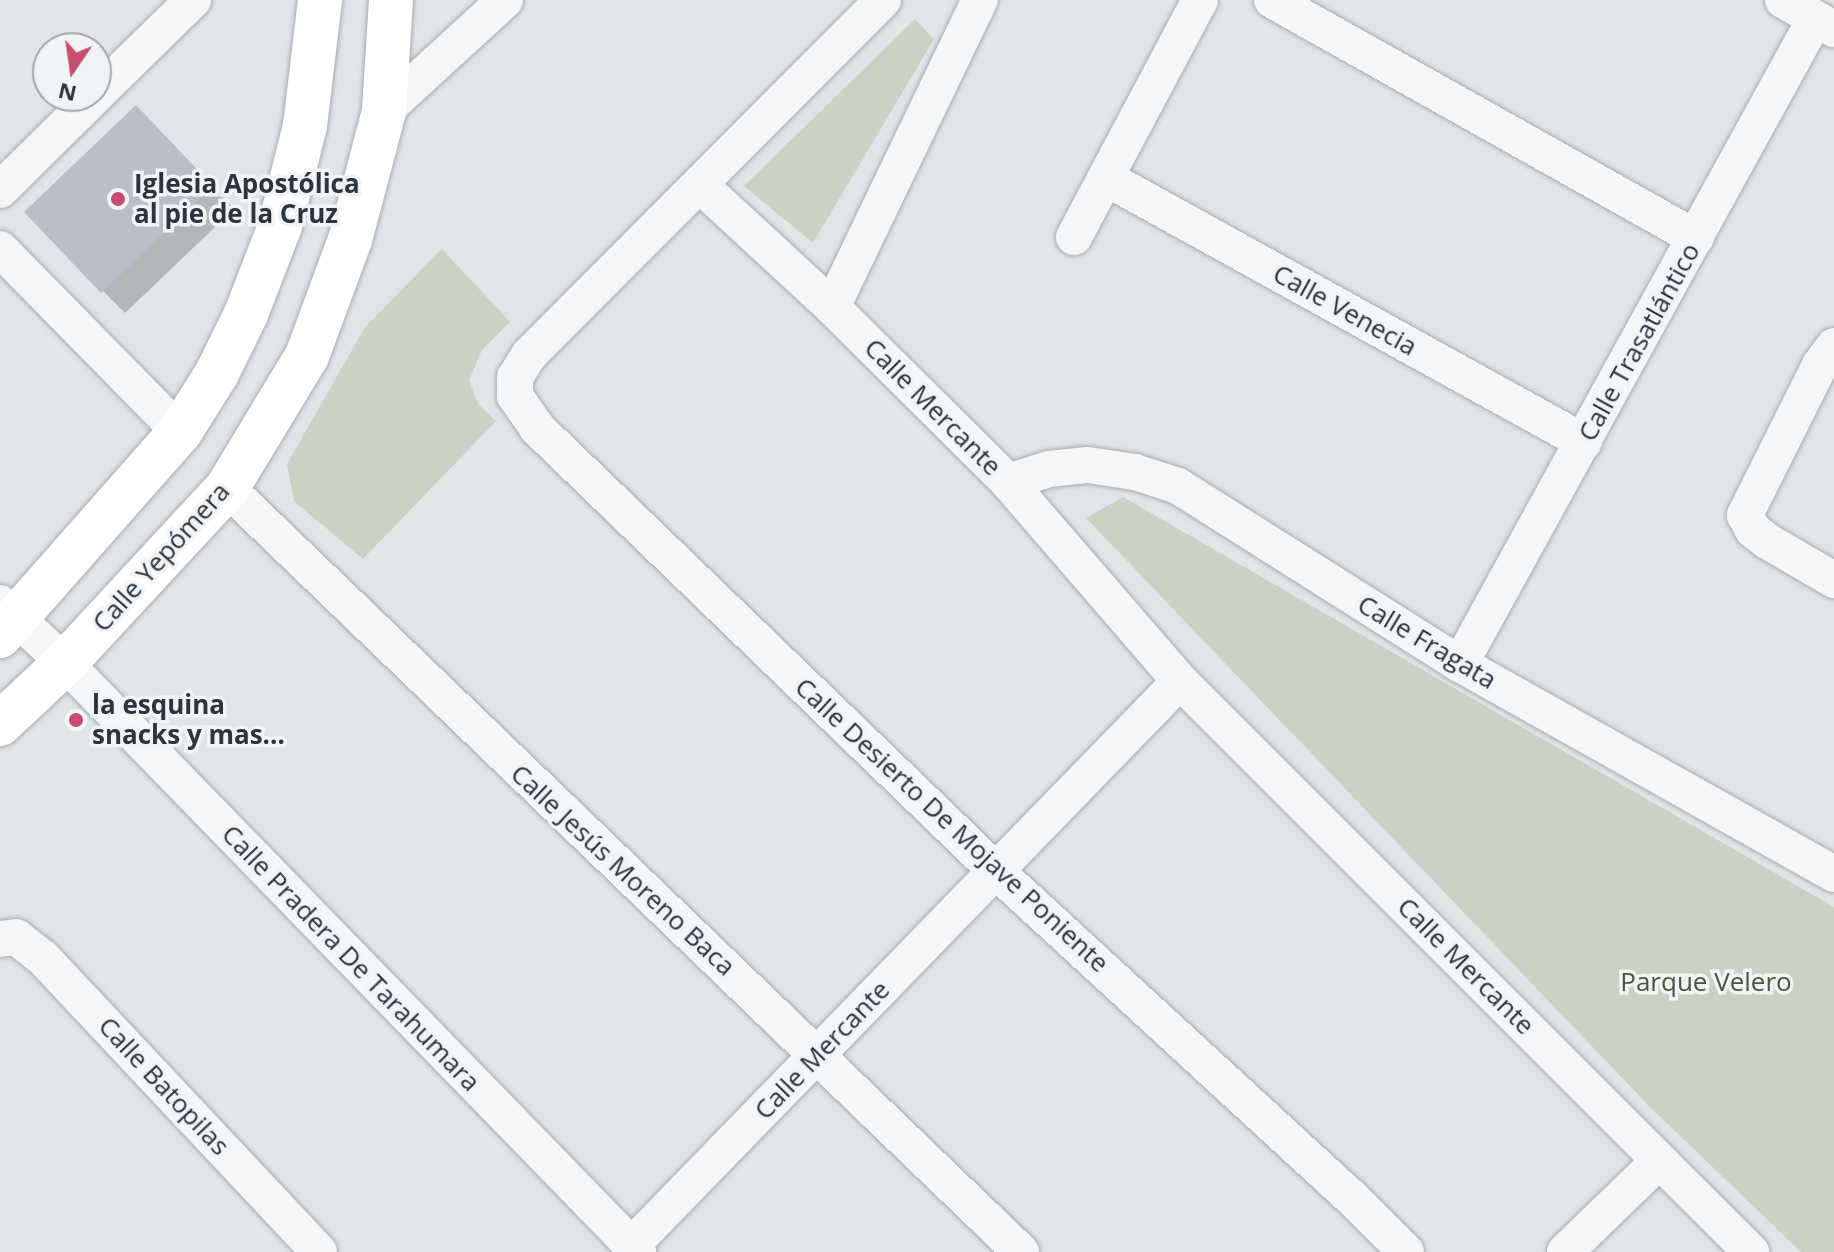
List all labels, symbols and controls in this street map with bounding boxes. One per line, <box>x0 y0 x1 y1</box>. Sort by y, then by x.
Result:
north arrow <box>32 32 112 112</box>
text: N <box>55 77 79 110</box>
place label: Iglesia Apostólica al pie de la Cruz <box>134 168 360 230</box>
marker: Iglesia Apostólica al pie de la Cruz <box>109 190 127 208</box>
street label: Calle Trasatlántico <box>1572 237 1706 447</box>
street label: Calle Venecia <box>1268 258 1422 362</box>
street label: Calle Mercante <box>858 332 1008 482</box>
street label: Calle Yepómera <box>86 476 236 638</box>
street label: Calle Fragata <box>1352 588 1502 696</box>
street label: Calle Desierto De Mojave Poniente <box>789 671 1115 979</box>
place label: la esquina snacks y mas... <box>92 689 285 750</box>
marker: la esquina snacks y mas... <box>67 711 85 729</box>
street label: Calle Jesús Moreno Baca <box>504 758 742 982</box>
street label: Calle Pradera De Tarahumara <box>215 818 487 1098</box>
street label: Calle Mercante <box>1391 891 1541 1041</box>
park label: Parque Velero <box>1620 966 1792 998</box>
street label: Calle Mercante <box>748 974 896 1126</box>
street label: Calle Batopilas <box>92 1011 236 1161</box>

